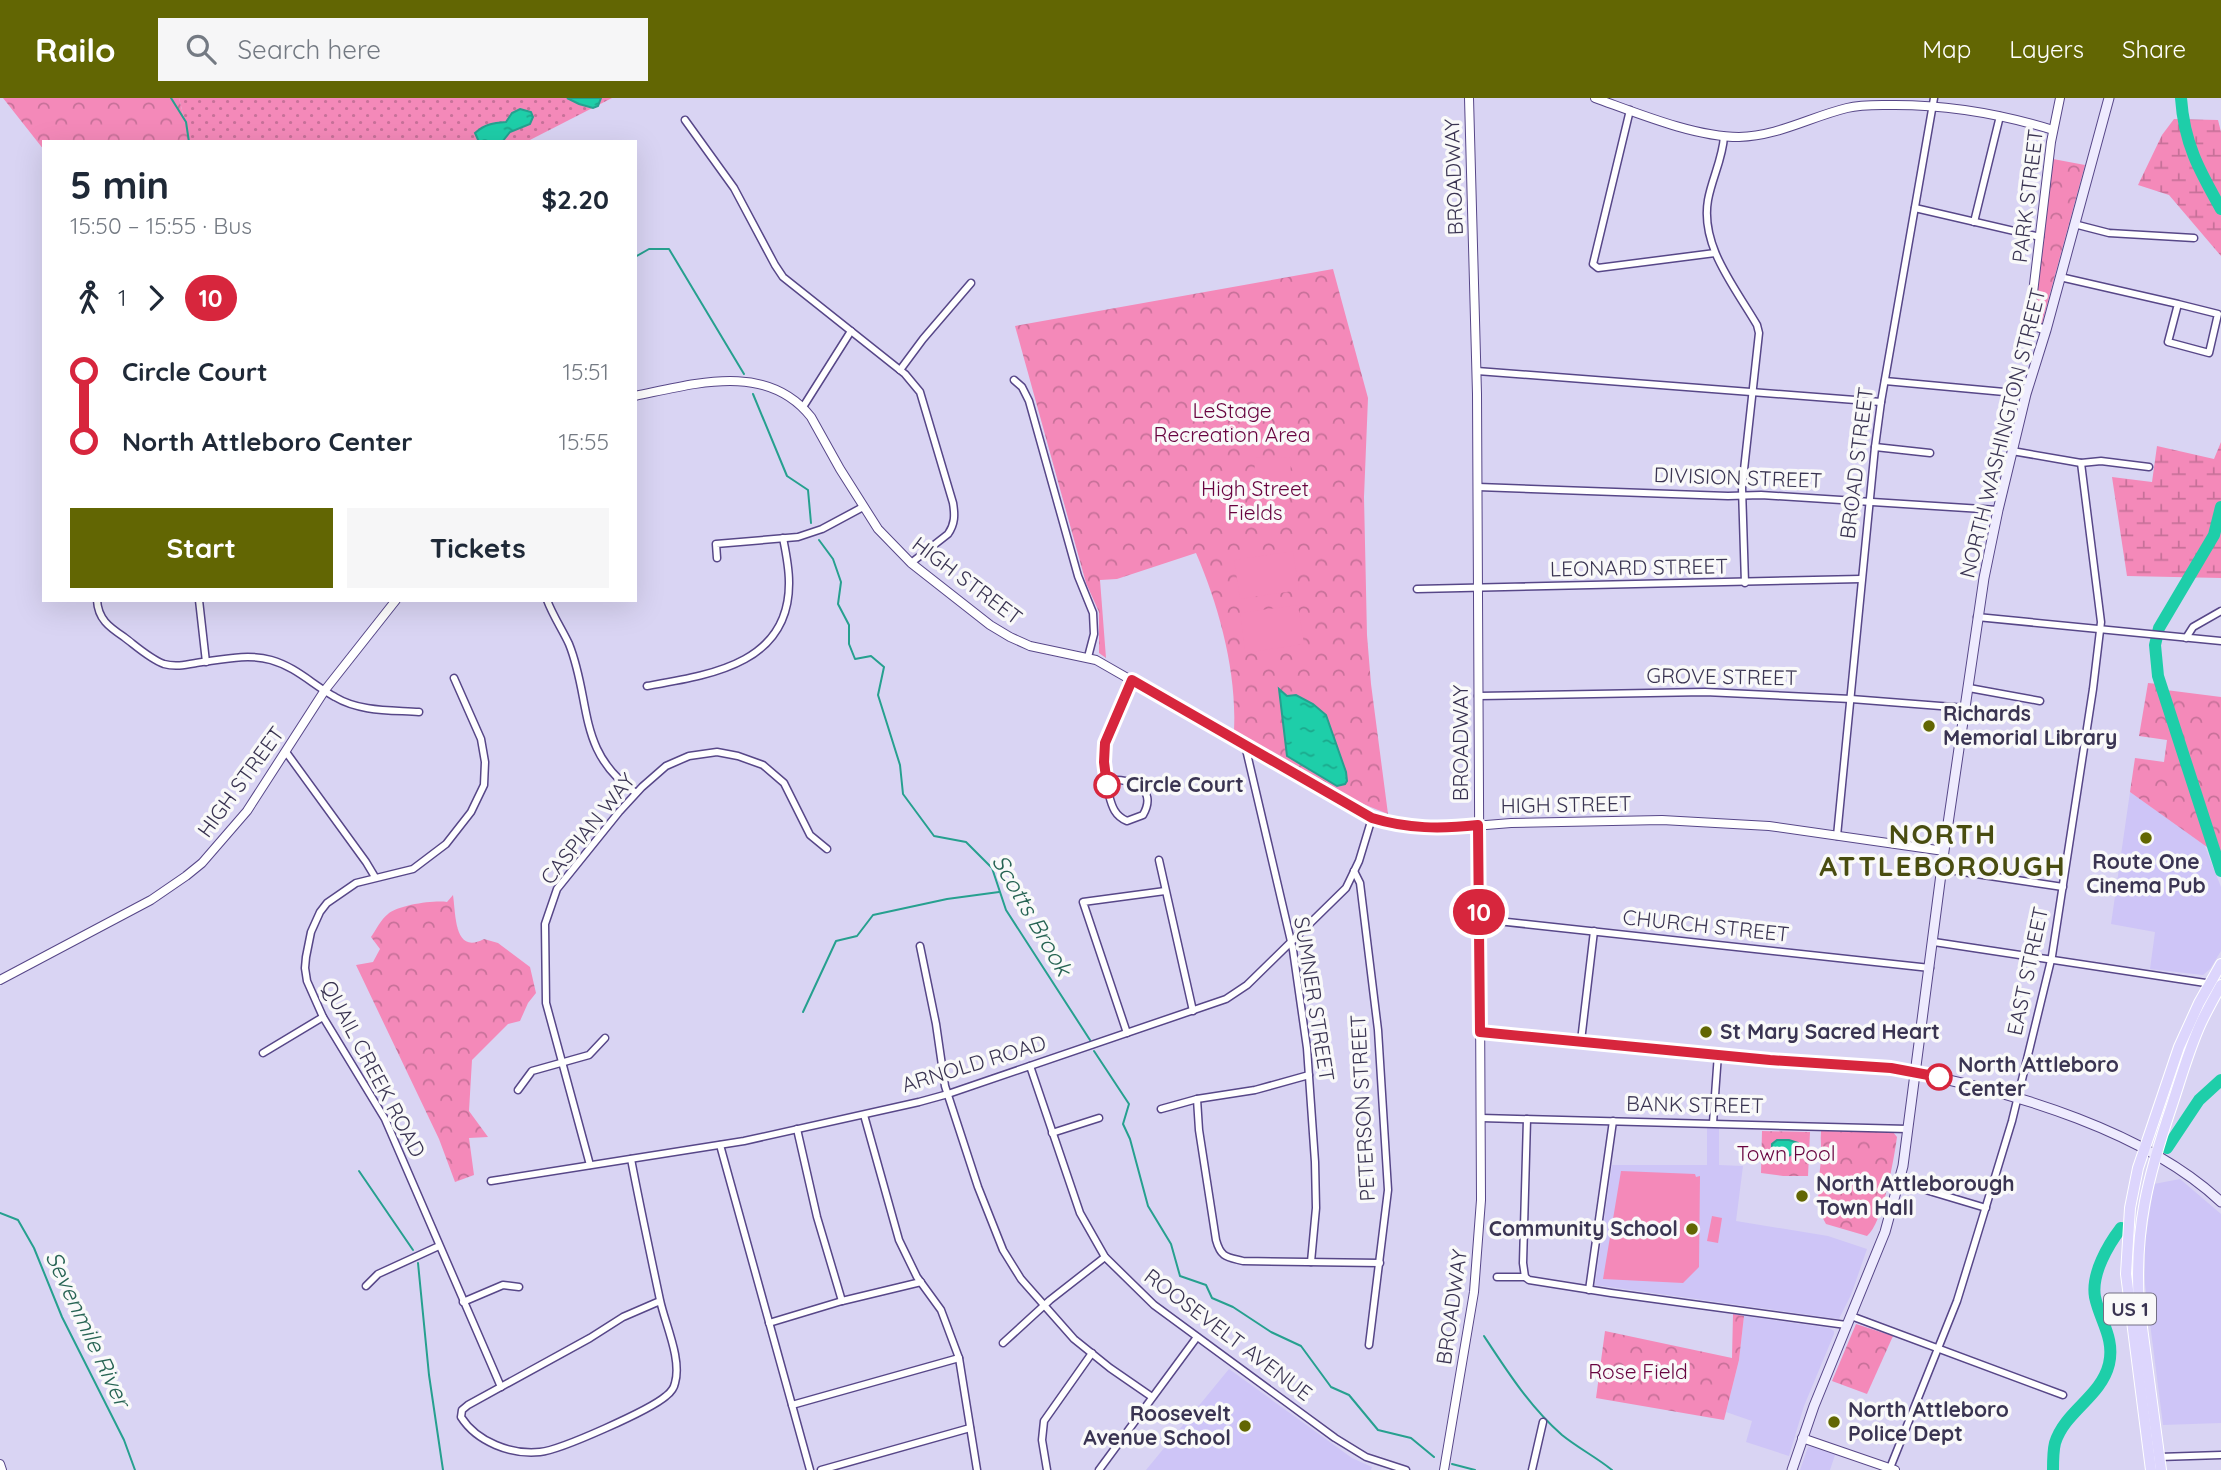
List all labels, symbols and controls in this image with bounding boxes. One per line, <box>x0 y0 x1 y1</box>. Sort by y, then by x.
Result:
search box <box>158 18 648 81</box>
text: Railo <box>35 29 116 70</box>
icon: search <box>182 30 220 68</box>
text: Search here <box>238 33 381 66</box>
text: Map <box>1922 34 1971 64</box>
text: Layers <box>2009 34 2084 64</box>
text: Share <box>2122 34 2186 64</box>
street label: BROADWAY <box>1438 118 1468 236</box>
street label: PARK STREET <box>2006 128 2048 264</box>
text: 5 min <box>70 161 169 209</box>
text: $2.20 <box>541 183 609 216</box>
text: 15:50 – 15:55 · Bus <box>70 211 252 240</box>
icon: walk <box>70 279 108 317</box>
icon: forward <box>137 279 175 317</box>
text: 1 <box>118 283 127 312</box>
text: 10 <box>199 283 223 313</box>
street label: NORTH WASHINGTON STREET <box>1953 285 2051 581</box>
text: Circle Court <box>122 355 268 388</box>
text: 15:51 <box>563 357 609 386</box>
street label: BROAD STREET <box>1834 385 1878 540</box>
park label: LeStage Recreation Area <box>1153 397 1311 447</box>
text: North Attleboro Center <box>122 425 413 458</box>
text: 15:55 <box>559 427 609 456</box>
street label: DIVISION STREET <box>1653 461 1823 493</box>
park label: High Street Fields <box>1201 475 1309 525</box>
button: Start <box>70 508 333 588</box>
button: Tickets <box>347 508 609 588</box>
street label: HIGH STREET <box>907 530 1028 630</box>
street label: LEONARD STREET <box>1550 552 1728 582</box>
street label: GROVE STREET <box>1646 662 1798 690</box>
street label: BROADWAY <box>1447 685 1473 801</box>
place label: Richards Memorial Library <box>1943 700 2117 750</box>
marker: Richards Memorial Library <box>1921 718 1937 734</box>
street label: HIGH STREET <box>191 721 289 842</box>
street label: CASPIAN WAY <box>534 767 640 889</box>
place label: Circle Court <box>1126 771 1244 797</box>
marker: Circle Court <box>1094 772 1120 798</box>
street label: HIGH STREET <box>1500 790 1632 818</box>
district label: NORTH ATTLEBOROUGH <box>1819 816 2067 883</box>
marker: Route One Cinema Pub <box>2138 830 2154 846</box>
place label: Route One Cinema Pub <box>2086 848 2206 898</box>
water label: Scotts Brook <box>986 849 1080 982</box>
line badge: 10 <box>1448 889 1510 935</box>
text: 10 <box>1467 897 1491 927</box>
street label: CHURCH STREET <box>1622 903 1791 947</box>
street label: EAST STREET <box>2001 904 2053 1037</box>
street label: SUMNER STREET <box>1289 915 1341 1083</box>
street label: QUAIL CREEK ROAD <box>316 976 432 1162</box>
street label: PETERSON STREET <box>1344 1014 1380 1202</box>
place label: St Mary Sacred Heart <box>1720 1018 1940 1044</box>
marker: St Mary Sacred Heart <box>1698 1024 1714 1040</box>
street label: ARNOLD ROAD <box>898 1029 1049 1097</box>
place label: North Attleboro Center <box>1958 1051 2119 1101</box>
marker: North Attleboro Center <box>1926 1064 1952 1090</box>
street label: BANK STREET <box>1626 1090 1764 1118</box>
park label: Town Pool <box>1736 1140 1836 1166</box>
place label: North Attleborough Town Hall <box>1816 1170 2015 1220</box>
marker: North Attleborough Town Hall <box>1794 1188 1810 1204</box>
place label: Community School <box>1489 1215 1678 1241</box>
marker: Community School <box>1684 1221 1700 1237</box>
water label: Sevenmile River <box>40 1246 139 1414</box>
street label: BROADWAY <box>1430 1247 1472 1366</box>
street label: ROOSEVELT AVENUE <box>1139 1263 1318 1406</box>
road number: US 1 <box>2104 1294 2156 1324</box>
park label: Rose Field <box>1588 1358 1688 1384</box>
place label: North Attleboro Police Dept <box>1848 1396 2009 1446</box>
place label: Roosevelt Avenue School <box>1083 1400 1231 1450</box>
marker: North Attleboro Police Dept <box>1826 1414 1842 1430</box>
marker: Roosevelt Avenue School <box>1237 1418 1253 1434</box>

